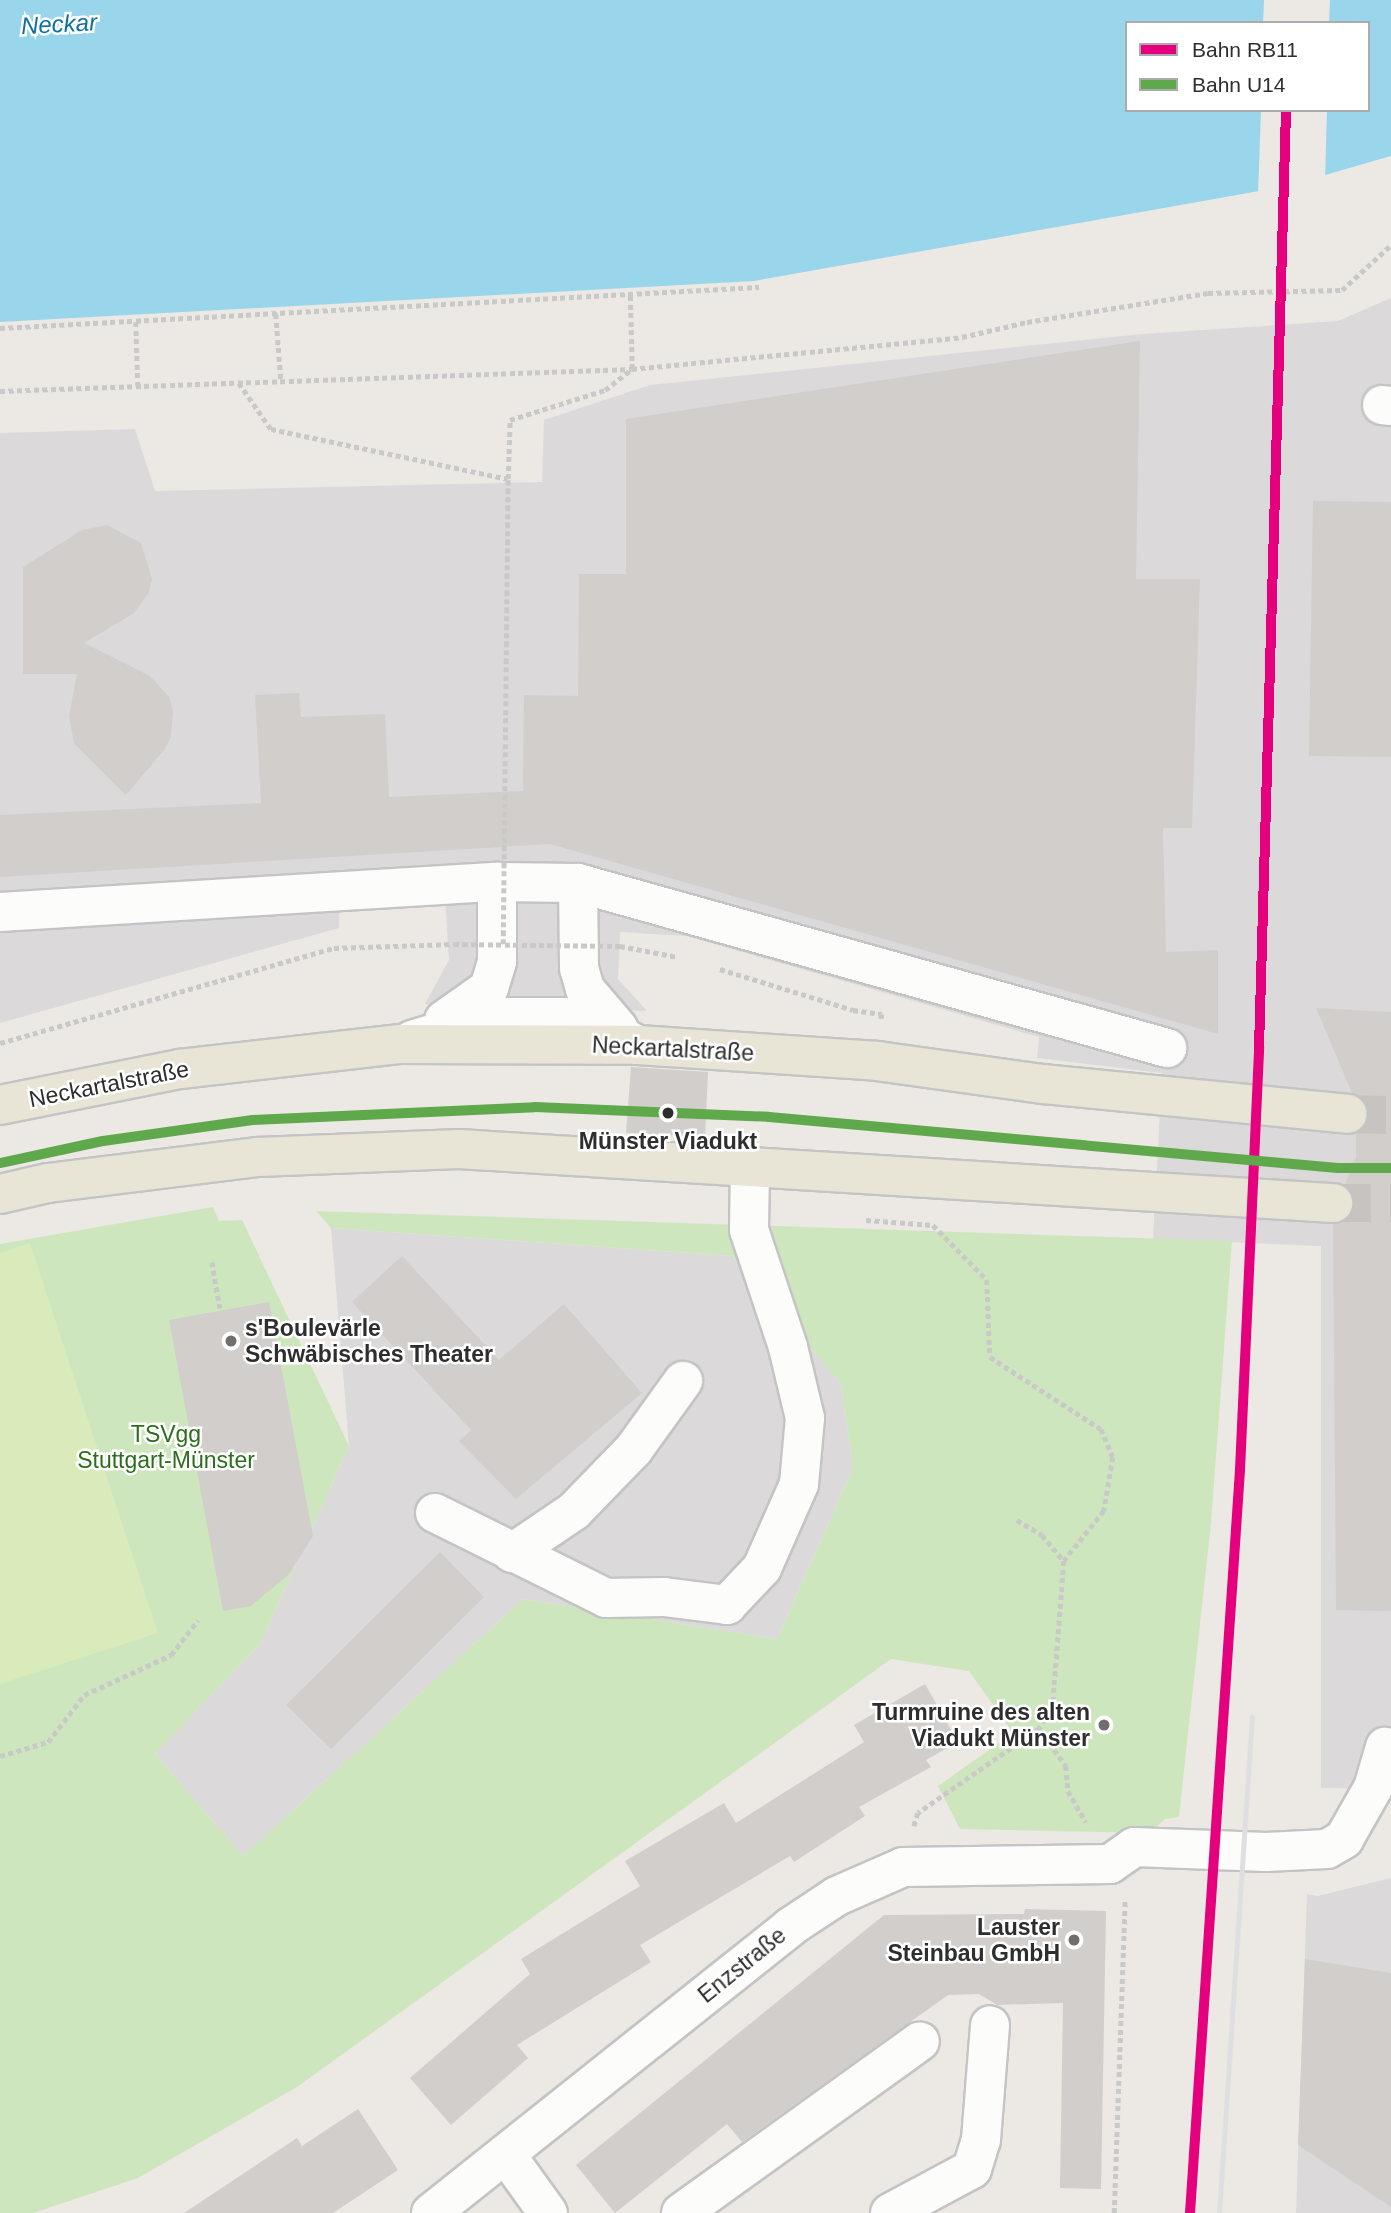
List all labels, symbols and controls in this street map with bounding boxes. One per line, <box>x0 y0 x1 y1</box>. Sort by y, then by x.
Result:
water label: Neckar <box>20 8 98 40</box>
legend <box>1125 21 1370 112</box>
text: Bahn RB11 <box>1192 38 1298 61</box>
text: Bahn U14 <box>1192 73 1285 96</box>
street label: Neckartalstraße <box>591 1031 755 1067</box>
street label: Neckartalstraße <box>27 1055 191 1113</box>
marker: Münster Viadukt <box>657 1102 679 1124</box>
place label: Münster Viadukt <box>579 1127 757 1155</box>
place label: s'Boulevärle Schwäbisches Theater <box>245 1314 493 1368</box>
marker: s'Boulevärle Schwäbisches Theater <box>223 1333 239 1349</box>
park label: TSVgg Stuttgart-Münster <box>77 1420 255 1474</box>
place label: Turmruine des alten Viadukt Münster <box>872 1698 1090 1752</box>
marker: Turmruine des alten Viadukt Münster <box>1096 1717 1112 1733</box>
place label: Lauster Steinbau GmbH <box>887 1913 1060 1967</box>
street label: Enzstraße <box>693 1921 791 2009</box>
marker: Lauster Steinbau GmbH <box>1066 1932 1082 1948</box>

